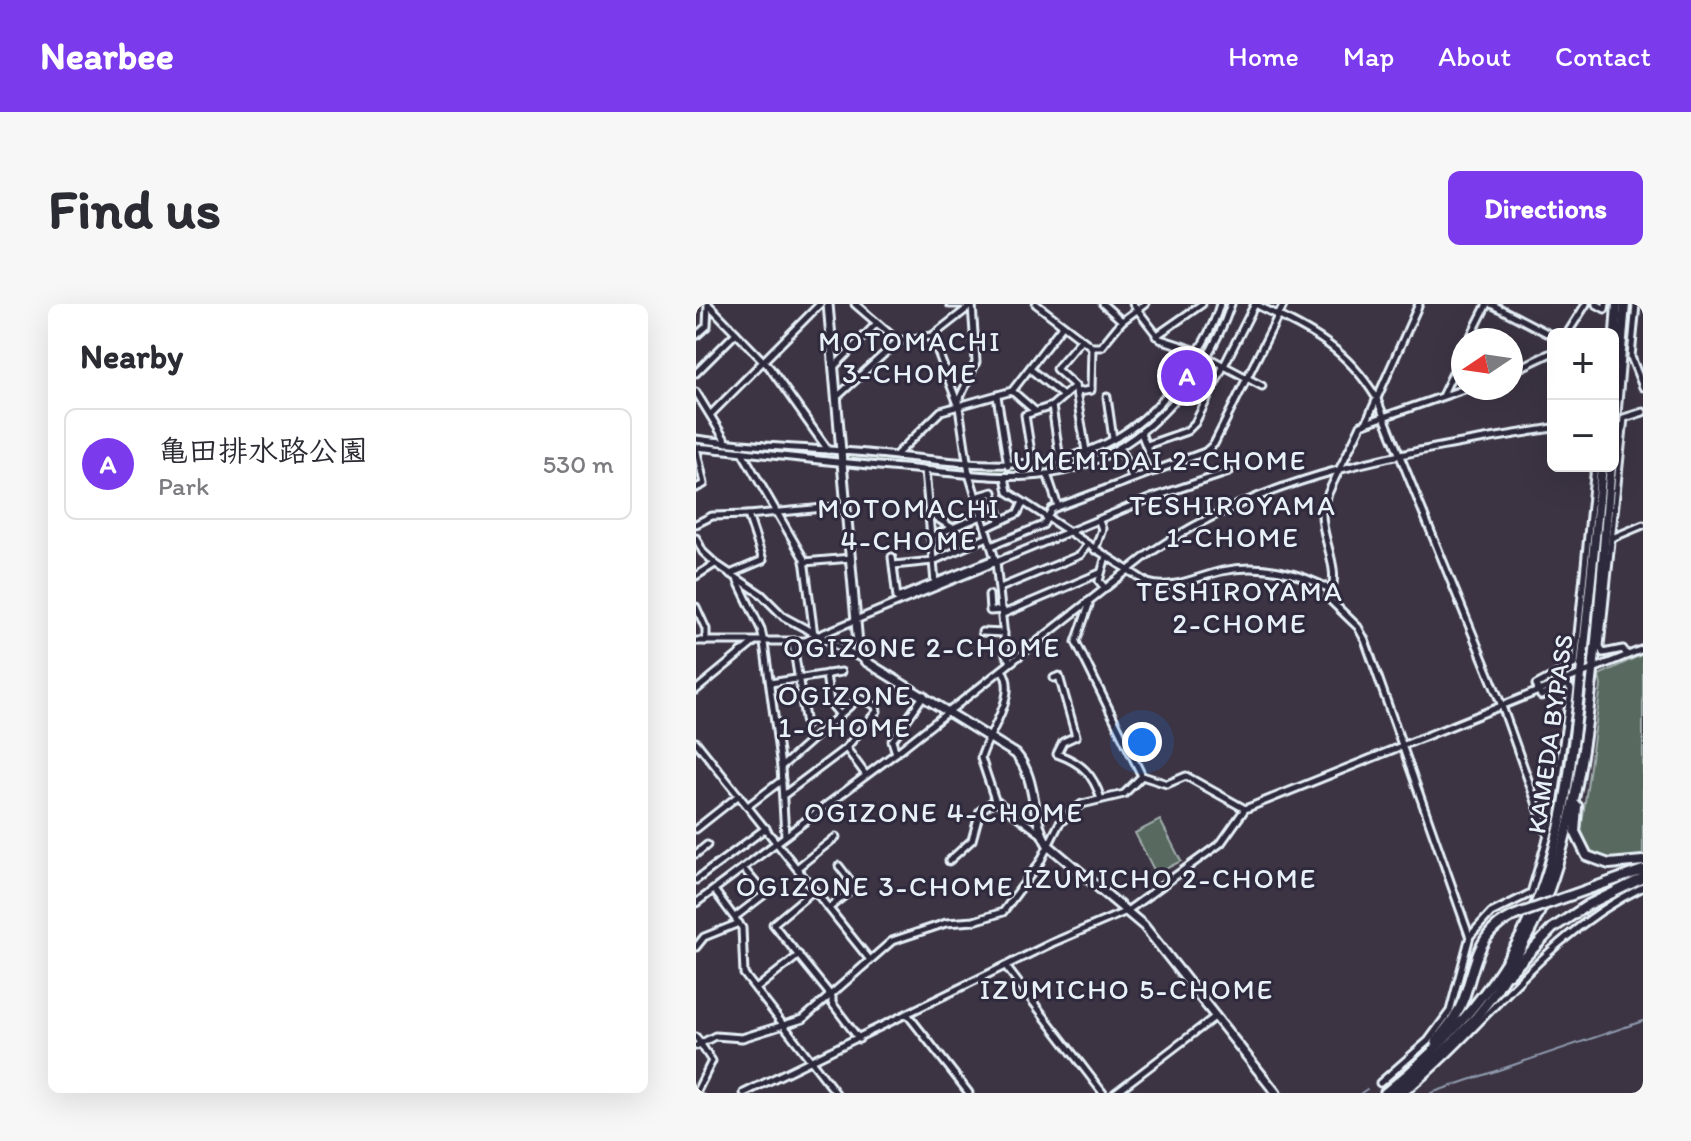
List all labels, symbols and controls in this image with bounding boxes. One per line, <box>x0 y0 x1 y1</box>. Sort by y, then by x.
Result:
text: Nearbee <box>40 33 174 79</box>
text: Home <box>1228 39 1299 73</box>
text: Map <box>1343 39 1394 73</box>
text: About <box>1438 39 1511 73</box>
text: Contact <box>1555 39 1651 73</box>
button: Directions <box>1448 171 1643 245</box>
text: Find us <box>48 175 221 242</box>
district label: MOTOMACHI 3-CHOME <box>818 324 1002 390</box>
north arrow <box>1451 328 1523 400</box>
map controls <box>1547 328 1619 472</box>
button: + <box>1547 328 1619 400</box>
text: Nearby <box>80 336 183 377</box>
pin: A <box>1161 346 1213 406</box>
button: − <box>1547 400 1619 472</box>
text: 亀田排水路公園 <box>158 432 368 469</box>
district label: UMEMIDAI 2-CHOME <box>1013 443 1307 477</box>
text: A <box>100 448 116 480</box>
text: 530 m <box>542 448 614 480</box>
text: Park <box>158 470 209 502</box>
district label: TESHIROYAMA 1-CHOME <box>1129 488 1337 554</box>
district label: MOTOMACHI 4-CHOME <box>817 491 1001 557</box>
district label: TESHIROYAMA 2-CHOME <box>1136 574 1344 640</box>
district label: OGIZONE 2-CHOME <box>783 630 1061 664</box>
street label: KAMEDA BYPASS <box>1520 632 1580 836</box>
district label: OGIZONE 1-CHOME <box>778 678 912 744</box>
your location <box>1122 722 1162 762</box>
district label: OGIZONE 4-CHOME <box>804 795 1084 829</box>
district label: IZUMICHO 2-CHOME <box>1023 861 1317 895</box>
district label: OGIZONE 3-CHOME <box>736 869 1014 903</box>
district label: IZUMICHO 5-CHOME <box>980 972 1274 1006</box>

